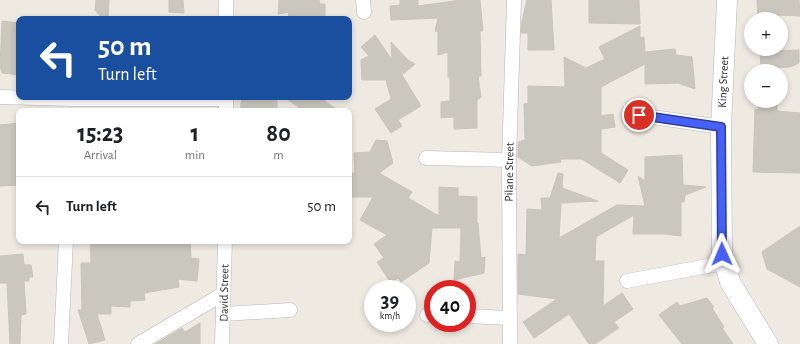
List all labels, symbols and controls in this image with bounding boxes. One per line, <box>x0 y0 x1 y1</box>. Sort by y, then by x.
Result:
map controls <box>744 12 788 108</box>
button: + <box>744 12 788 56</box>
icon: left <box>32 32 84 84</box>
text: 50 m <box>98 33 152 61</box>
street label: King Street <box>716 56 730 108</box>
button: − <box>744 64 788 108</box>
text: Turn left <box>98 66 157 84</box>
pin <box>622 98 656 132</box>
icon: arrive <box>628 104 650 126</box>
text: 15:23 <box>77 122 123 146</box>
text: 1 <box>191 122 199 146</box>
text: 80 <box>266 122 291 146</box>
street label: Pilane Street <box>502 142 516 202</box>
text: Arrival <box>84 149 117 162</box>
text: min <box>185 149 205 162</box>
text: m <box>273 149 284 162</box>
icon: left <box>32 196 54 218</box>
text: Turn left <box>66 199 117 214</box>
text: 50 m <box>307 199 336 214</box>
position arrow <box>701 233 743 275</box>
street label: David Street <box>217 264 231 322</box>
speed limit sign: 40 <box>424 280 476 332</box>
text: 39 <box>381 291 399 311</box>
text: km/h <box>380 311 400 321</box>

